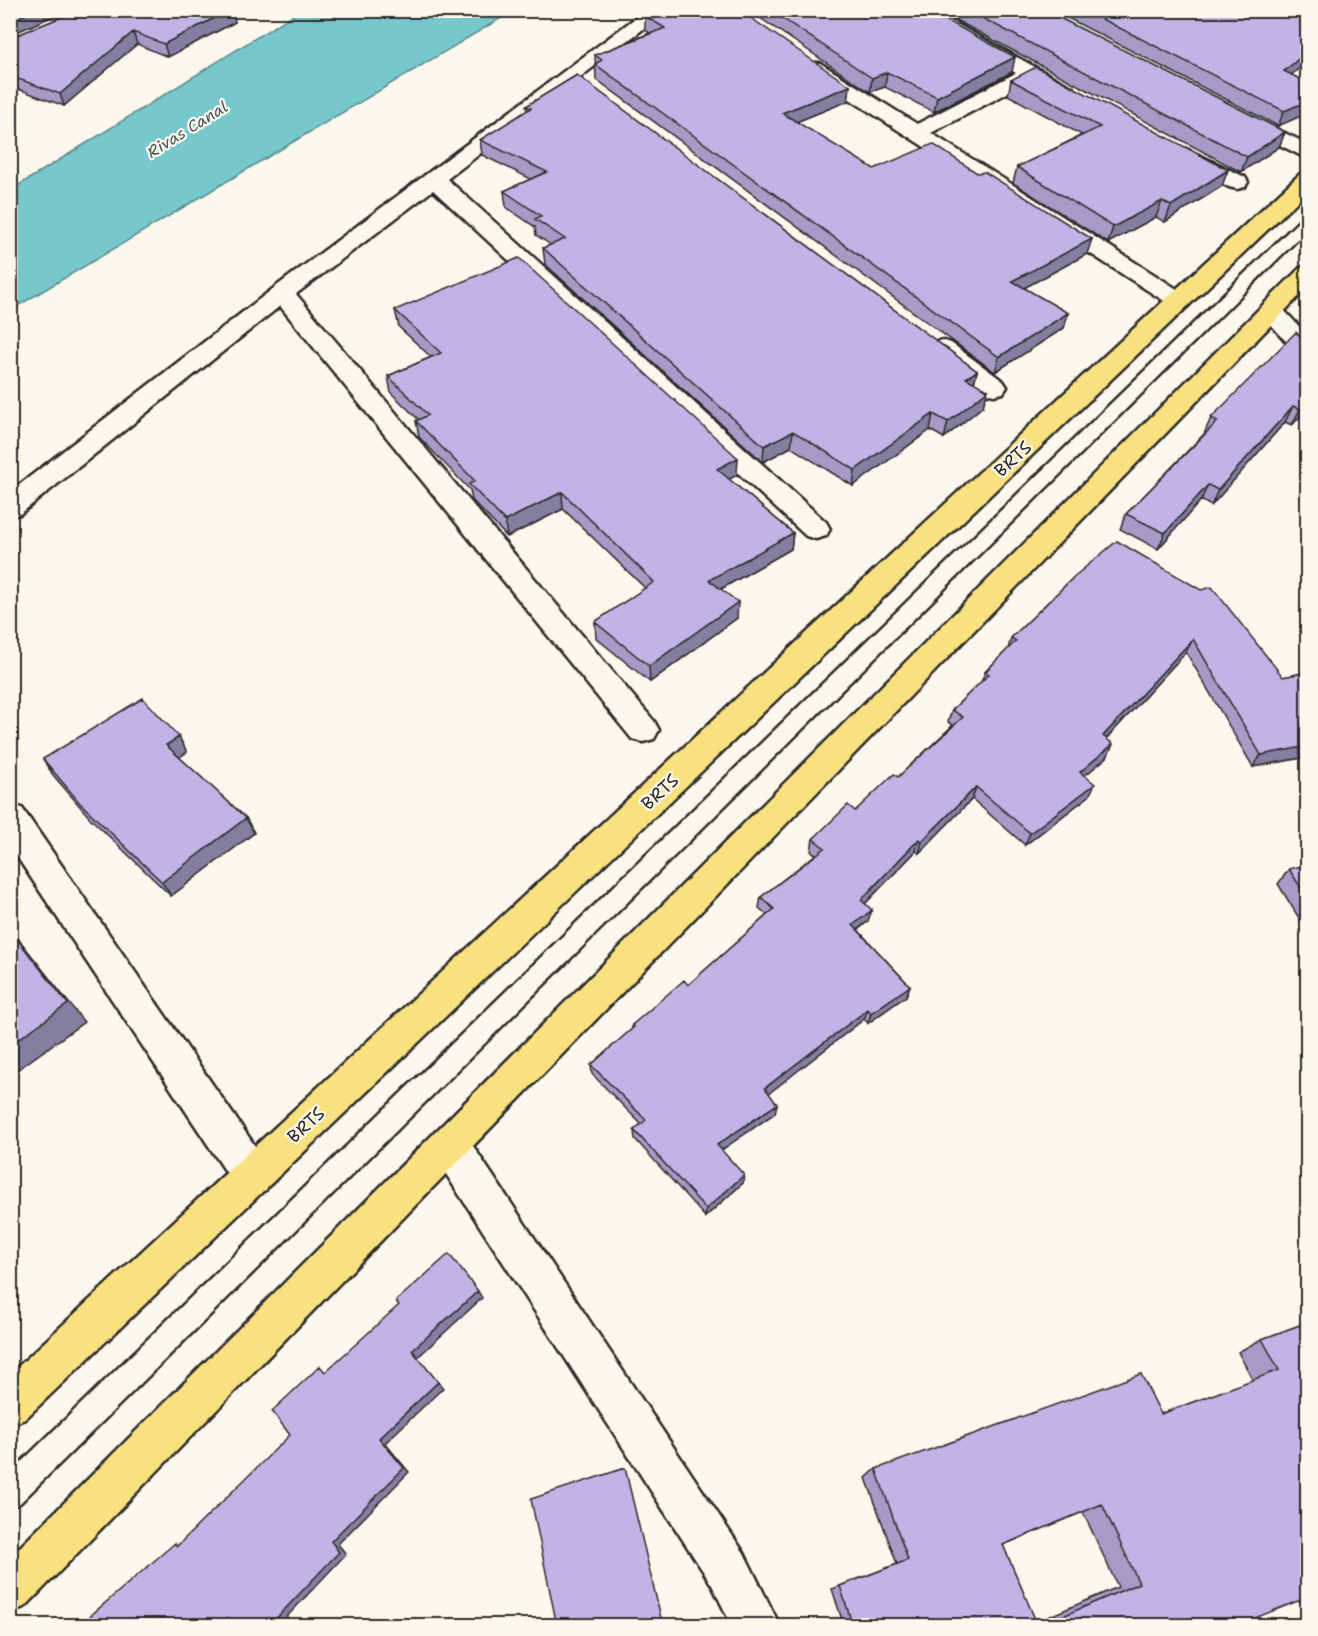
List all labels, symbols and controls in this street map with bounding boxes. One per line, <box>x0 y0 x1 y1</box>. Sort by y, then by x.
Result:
water label: Rivas Canal <box>143 96 232 163</box>
street label: BRTS <box>989 436 1037 482</box>
street label: BRTS <box>636 769 684 815</box>
street label: BRTS <box>282 1102 330 1148</box>

